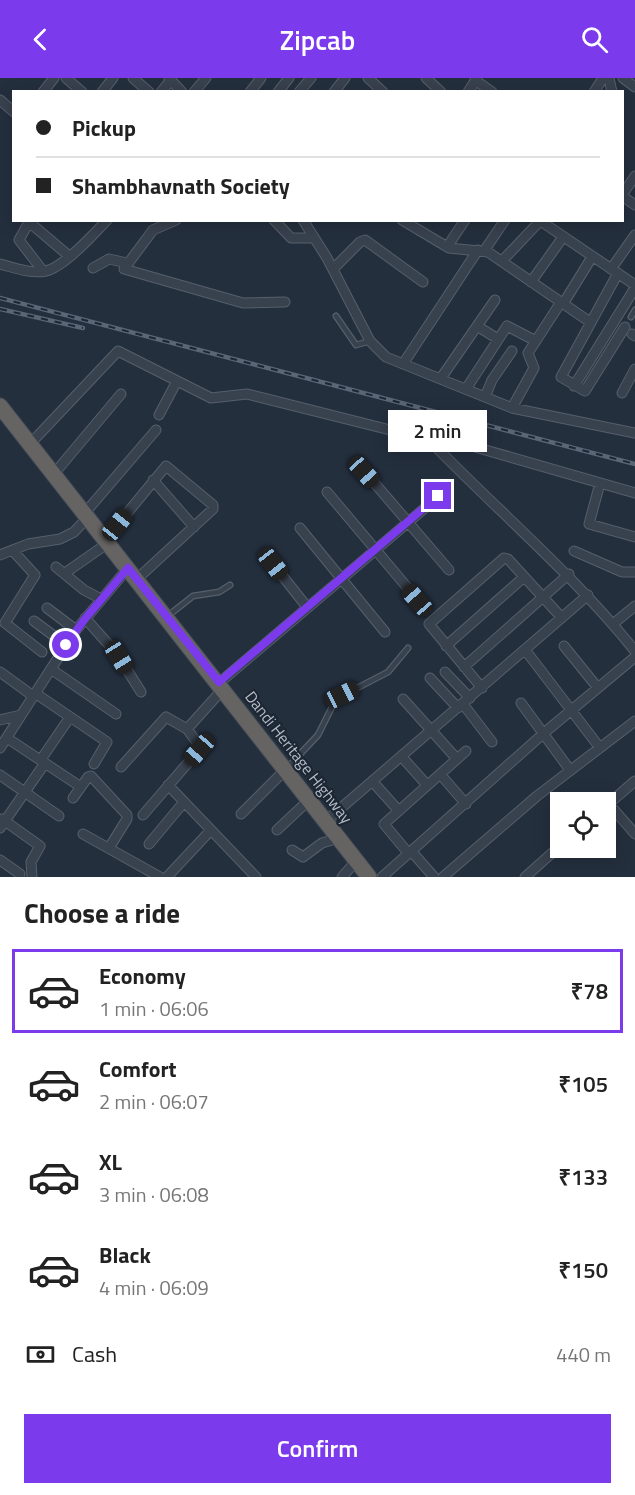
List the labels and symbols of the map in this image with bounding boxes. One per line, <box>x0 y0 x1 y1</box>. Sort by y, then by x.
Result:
callout: 2 min <box>388 409 488 451</box>
car <box>345 453 383 491</box>
route end <box>424 482 451 509</box>
car <box>99 505 135 545</box>
car <box>255 544 291 584</box>
car <box>398 581 436 619</box>
route start <box>52 631 79 658</box>
car <box>102 637 136 677</box>
car <box>322 679 362 711</box>
street label: Dandi Heritage Highway <box>240 686 359 829</box>
car <box>180 731 218 769</box>

